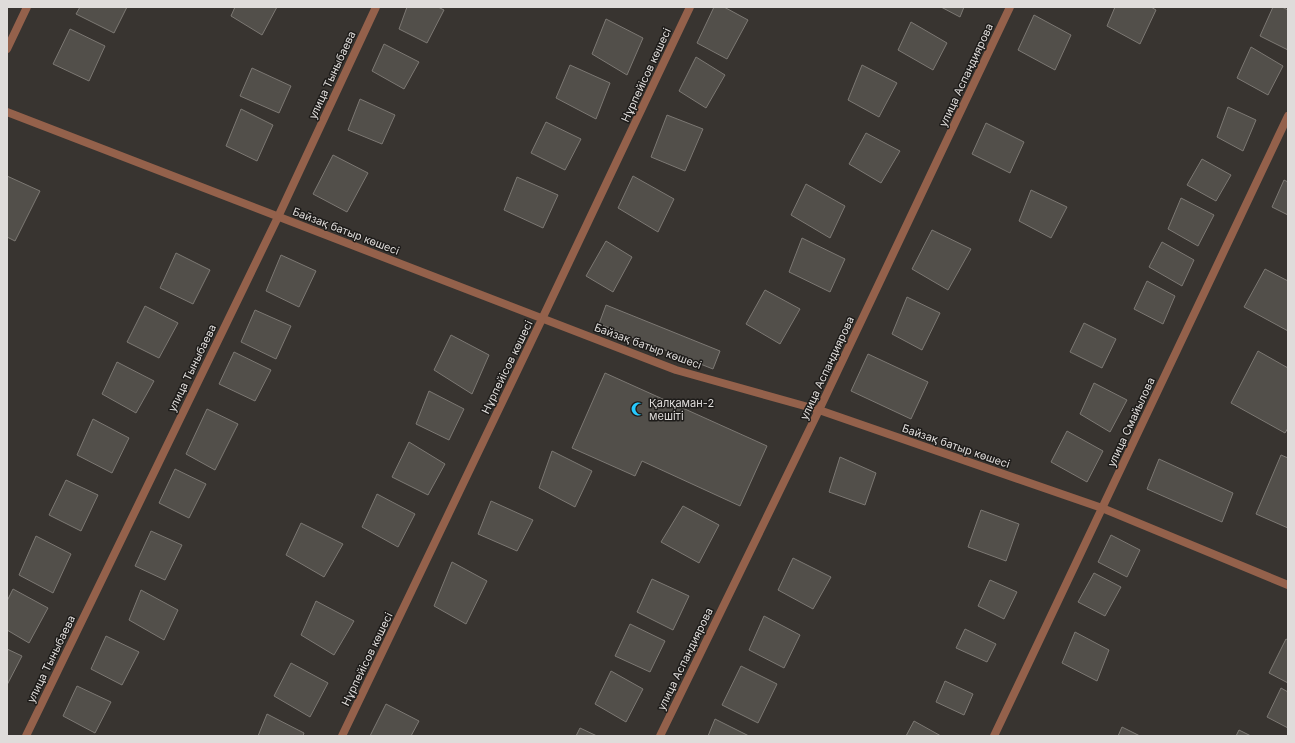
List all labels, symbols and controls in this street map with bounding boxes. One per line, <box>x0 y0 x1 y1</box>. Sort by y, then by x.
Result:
street label: улица Аспандиярова <box>936 21 996 129</box>
street label: Нұрпейісов көшесі <box>618 26 674 124</box>
street label: улица Тыныбаева <box>305 29 359 121</box>
street label: Байзақ батыр көшесі <box>291 204 401 258</box>
street label: улица Аспандиярова <box>797 314 857 422</box>
street label: Нұрпейісов көшесі <box>478 318 536 416</box>
street label: Байзақ батыр көшесі <box>592 320 704 372</box>
street label: улица Тыныбаева <box>165 322 219 414</box>
street label: улица Смайылова <box>1104 375 1158 469</box>
place label: Қалқаман-2 мешіті <box>649 396 714 423</box>
mosque icon: Қалқаман-2 мешіті <box>630 401 646 417</box>
street label: Байзақ батыр көшесі <box>900 421 1012 471</box>
street label: улица Аспандиярова <box>654 605 716 713</box>
street label: Нұрпейісов көшесі <box>338 610 396 708</box>
street label: улица Тыныбаева <box>24 613 78 705</box>

